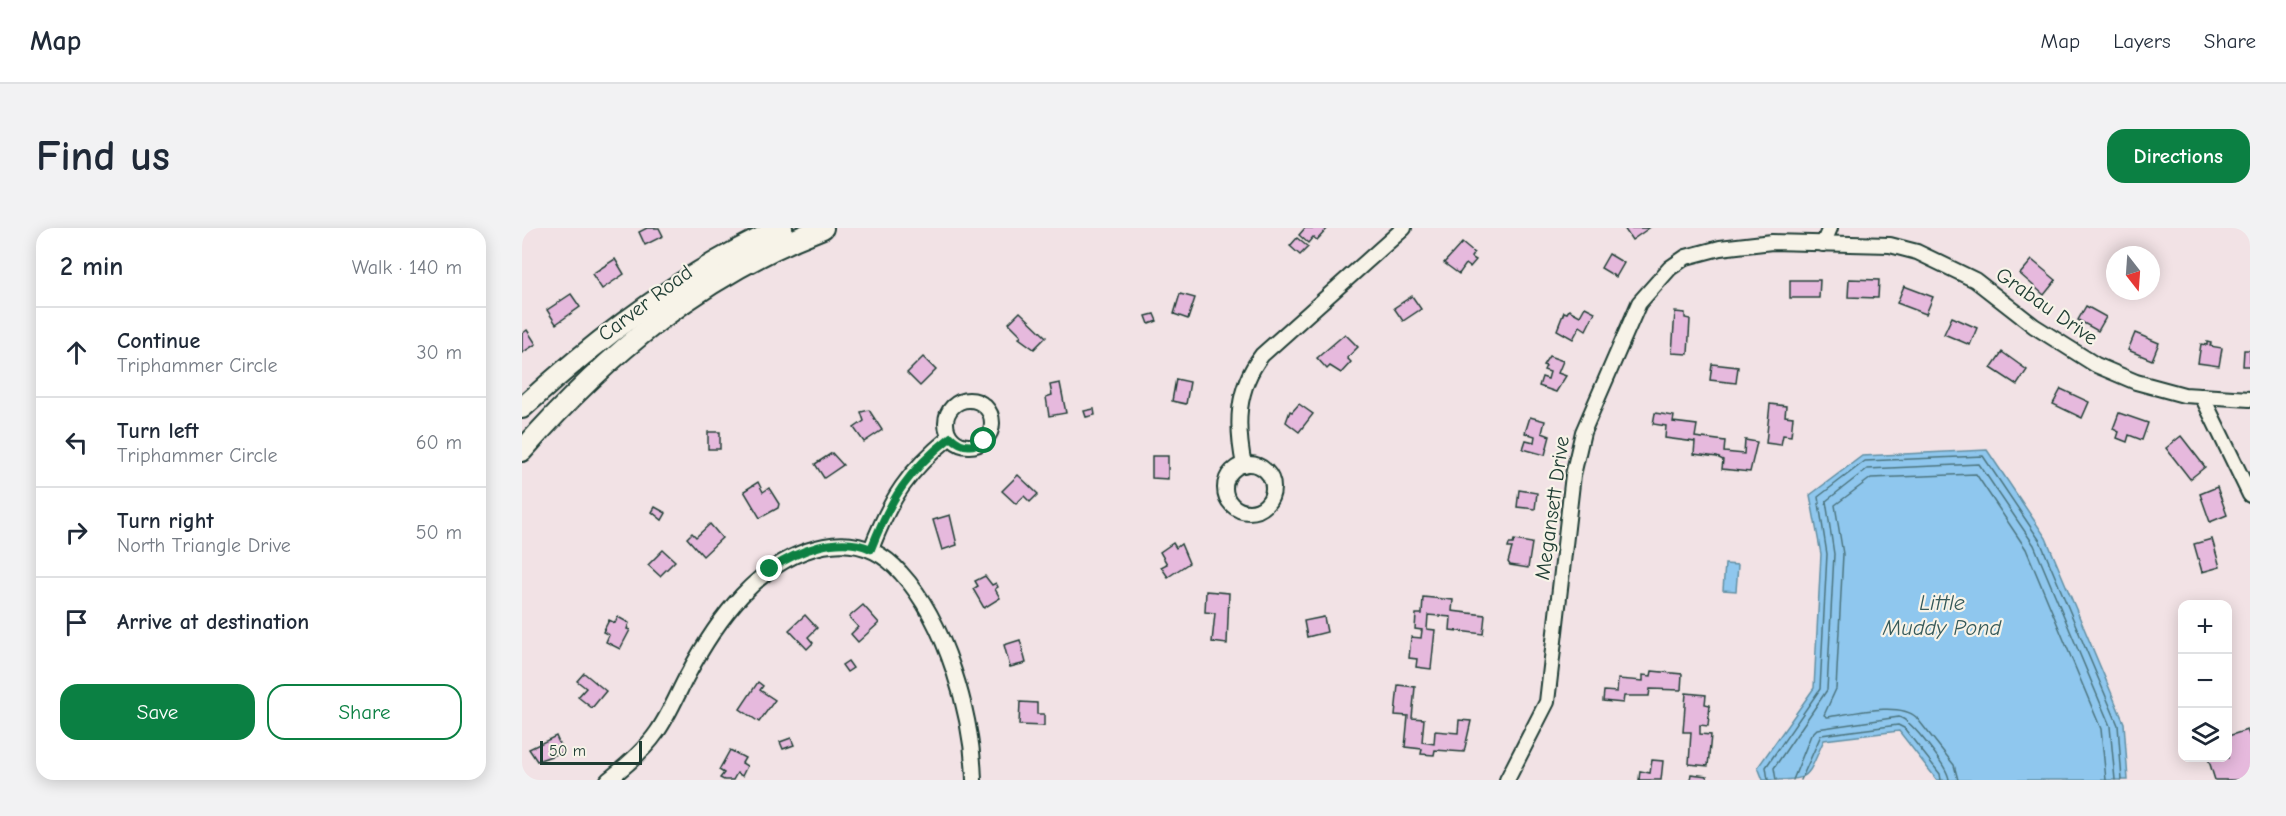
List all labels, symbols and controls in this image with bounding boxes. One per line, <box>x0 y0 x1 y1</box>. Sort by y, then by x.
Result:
text: Map <box>30 25 81 57</box>
text: Map <box>2041 29 2080 53</box>
text: Layers <box>2113 29 2171 53</box>
text: Share <box>2204 29 2256 53</box>
button: Directions <box>2107 129 2250 183</box>
text: Find us <box>36 132 170 181</box>
north arrow <box>2106 246 2160 300</box>
text: 2 min <box>60 252 123 282</box>
text: Walk · 140 m <box>352 256 462 279</box>
street label: Carver Road <box>593 260 697 346</box>
street label: Grabau Drive <box>1991 262 2103 350</box>
text: Continue <box>117 328 200 354</box>
icon: ahead <box>60 336 93 369</box>
text: 30 m <box>416 341 462 364</box>
text: Triphammer Circle <box>117 354 278 377</box>
text: Turn left <box>117 418 199 444</box>
icon: left <box>60 426 93 459</box>
route start <box>970 427 996 453</box>
text: 60 m <box>416 431 462 454</box>
street label: Megansett Drive <box>1530 434 1574 582</box>
text: Triphammer Circle <box>117 444 278 467</box>
text: Turn right <box>117 508 214 534</box>
icon: right <box>60 516 93 549</box>
text: 50 m <box>416 521 462 544</box>
text: North Triangle Drive <box>117 534 291 557</box>
route end <box>756 555 782 581</box>
water label: Little Muddy Pond <box>1882 590 2002 641</box>
map controls <box>2178 600 2232 762</box>
button: + <box>2178 600 2232 654</box>
icon: arrive <box>60 606 93 639</box>
text: Arrive at destination <box>117 609 309 635</box>
button: − <box>2178 654 2232 708</box>
button: Save <box>60 684 255 740</box>
button: Share <box>267 684 462 740</box>
button: layers <box>2178 708 2232 762</box>
scale bar <box>540 738 642 766</box>
text: 50 m <box>549 742 586 760</box>

